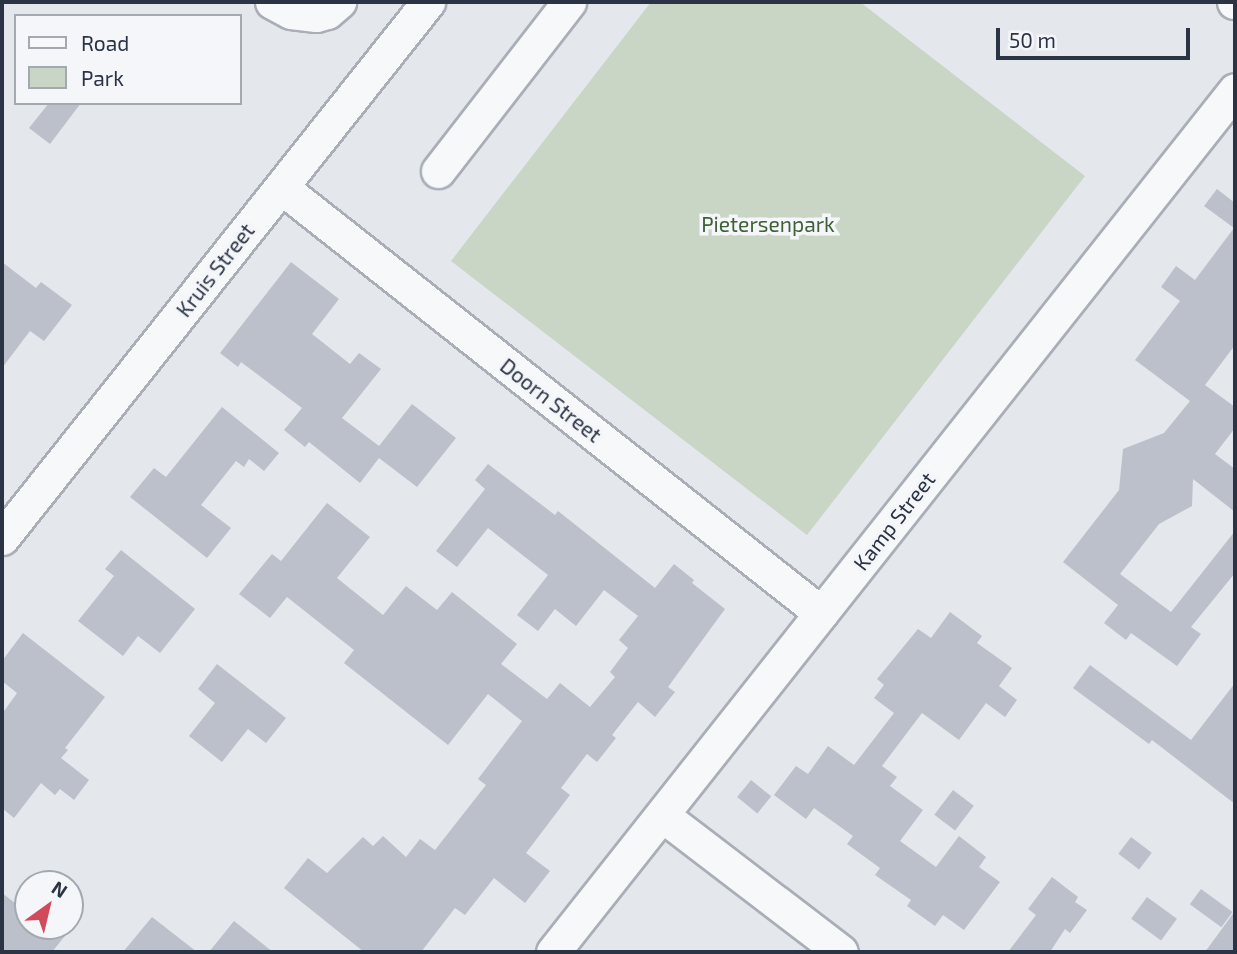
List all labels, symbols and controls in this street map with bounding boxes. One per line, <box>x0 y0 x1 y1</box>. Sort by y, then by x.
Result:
legend <box>14 14 242 105</box>
scale bar <box>999 14 1193 58</box>
text: 50 m <box>1009 27 1056 52</box>
text: Road <box>81 30 129 55</box>
text: Park <box>81 65 124 90</box>
park label: Pietersenpark <box>701 211 835 237</box>
street label: Kruis Street <box>171 218 259 322</box>
street label: Doorn Street <box>495 353 607 447</box>
street label: Kamp Street <box>848 467 940 575</box>
north arrow <box>14 870 84 940</box>
text: N <box>48 875 72 902</box>

